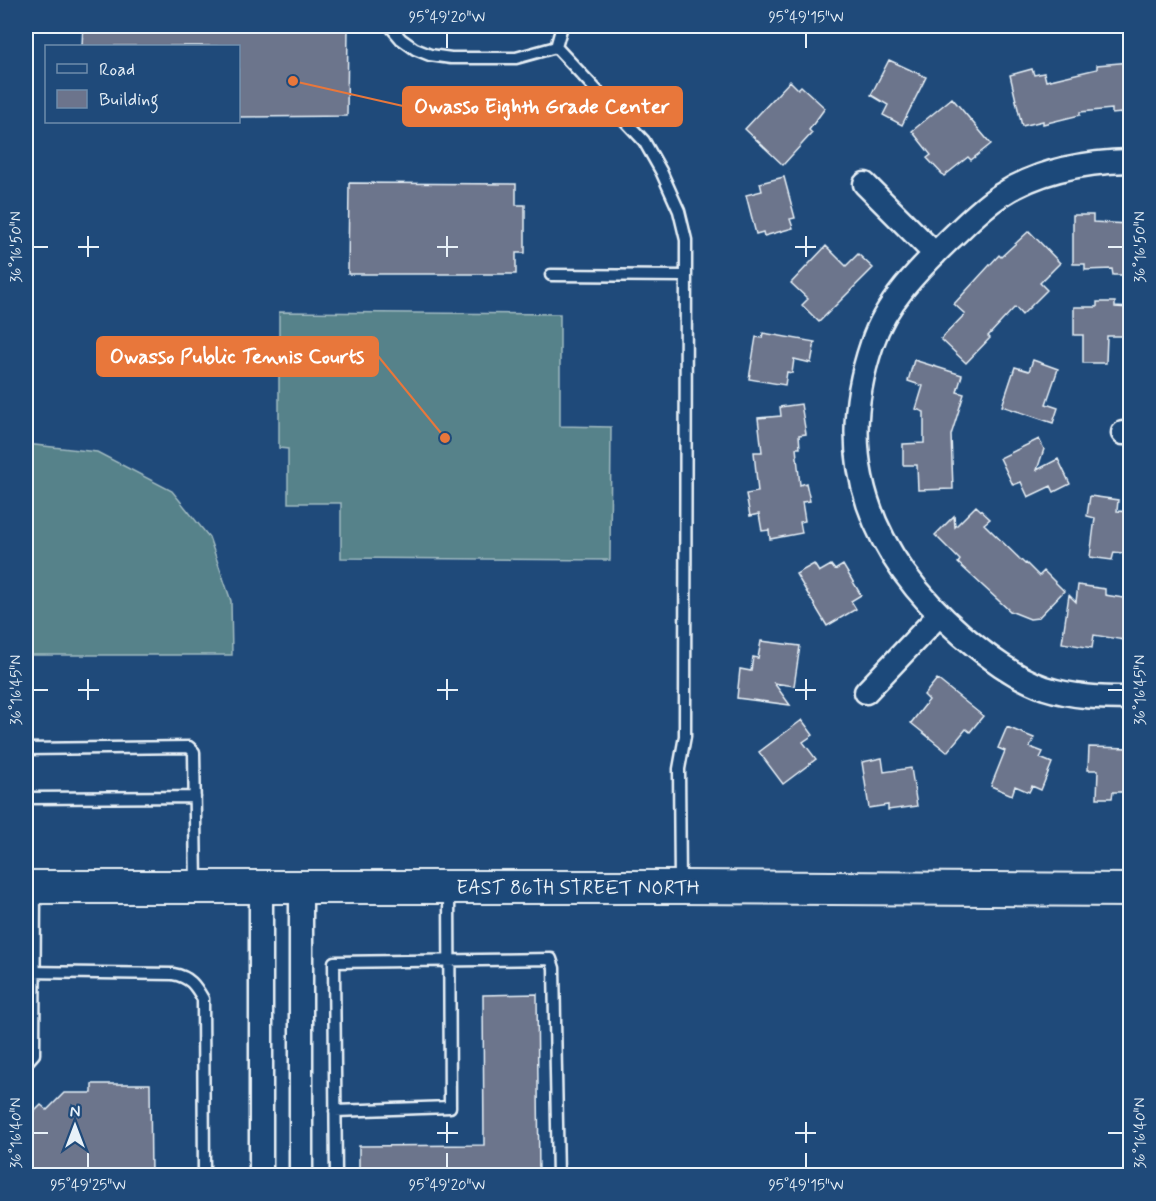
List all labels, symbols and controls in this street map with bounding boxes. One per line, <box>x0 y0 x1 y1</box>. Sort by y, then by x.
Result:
text: 95°49'20"W <box>409 8 485 28</box>
text: 95°49'15"W <box>768 8 844 28</box>
legend <box>45 45 240 123</box>
text: Road <box>99 58 135 82</box>
callout: Owasso Eighth Grade Center <box>403 87 682 126</box>
text: Building <box>99 88 159 114</box>
text: Owasso Eighth Grade Center <box>414 93 670 121</box>
text: 36°16'50"N <box>7 211 27 283</box>
text: 36°16'50"N <box>1131 211 1151 283</box>
callout: Owasso Public Tennis Courts <box>97 337 378 376</box>
text: Owasso Public Tennis Courts <box>110 343 365 371</box>
text: 36°16'45"N <box>7 655 27 725</box>
text: 36°16'45"N <box>1131 655 1151 725</box>
street label: EAST 86TH STREET NORTH <box>456 875 700 902</box>
north arrow <box>45 1096 105 1156</box>
text: 36°16'40"N <box>7 1097 27 1169</box>
text: 36°16'40"N <box>1131 1097 1151 1169</box>
text: N <box>70 1102 80 1123</box>
text: 95°49'25"W <box>50 1176 126 1196</box>
text: 95°49'20"W <box>409 1176 485 1196</box>
text: 95°49'15"W <box>768 1176 844 1196</box>

